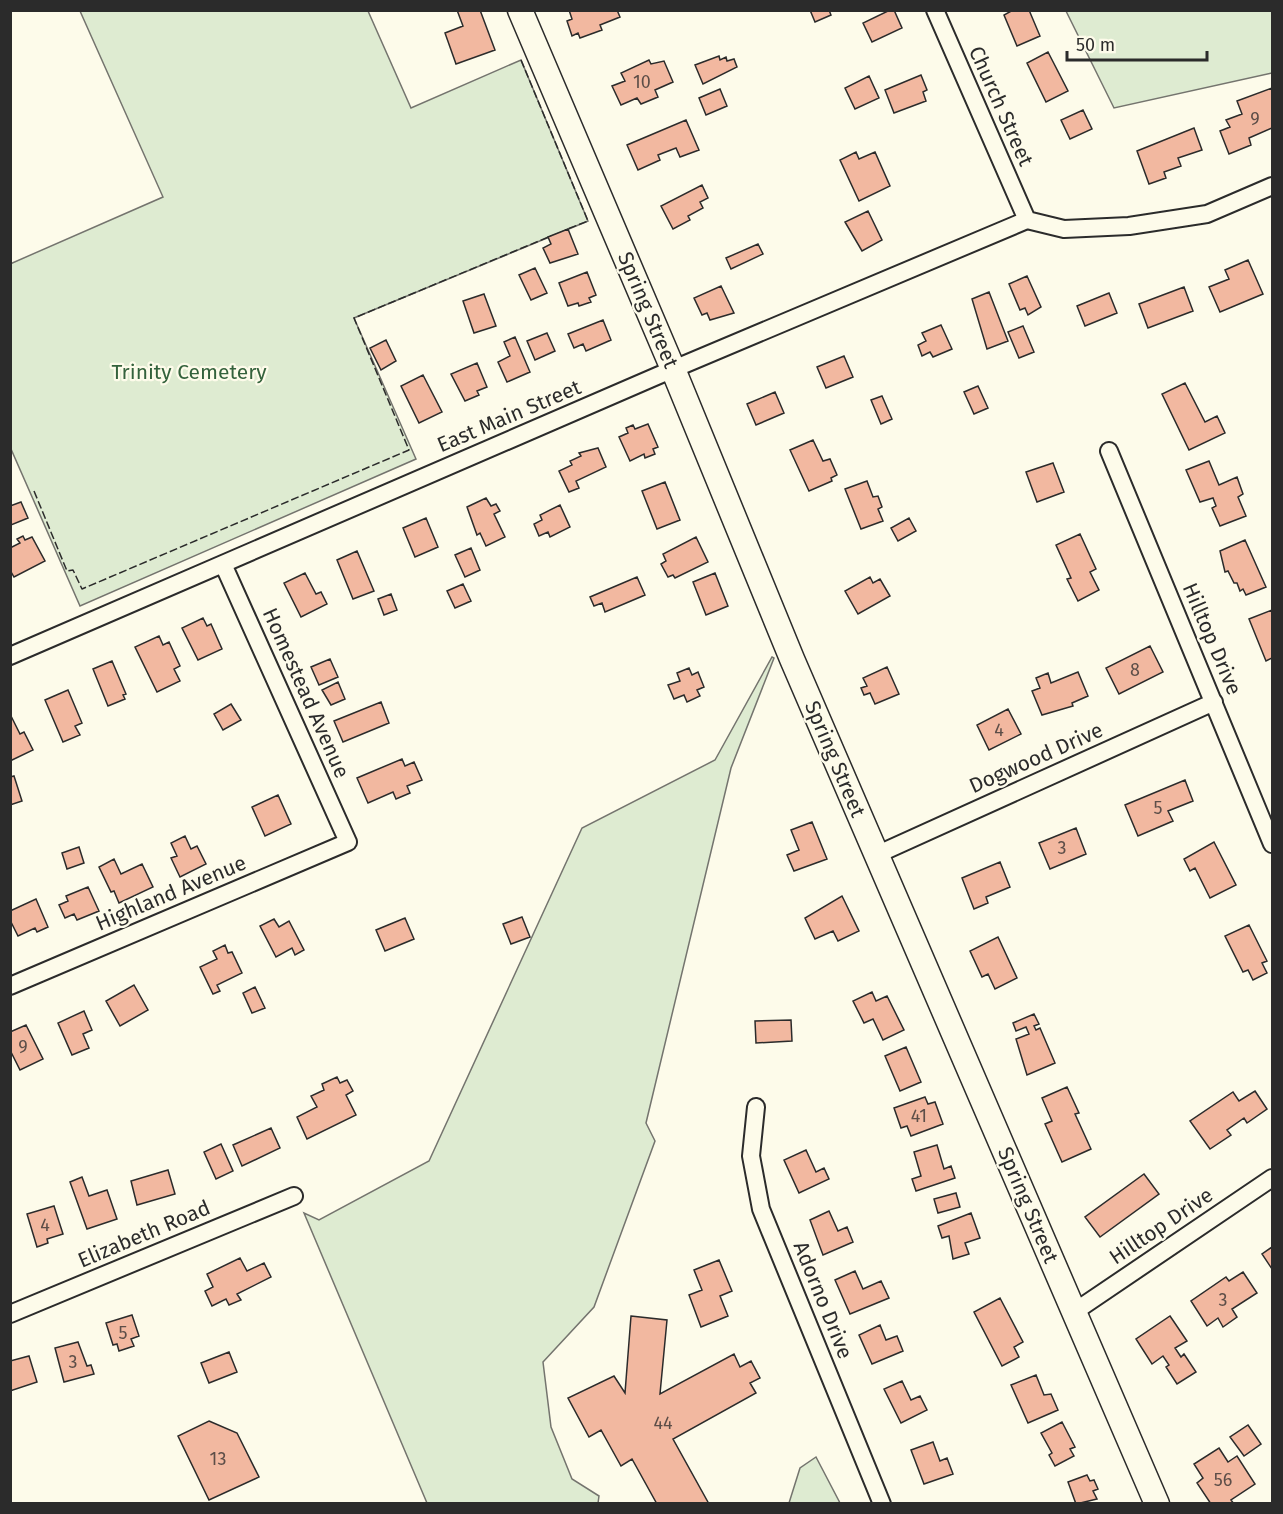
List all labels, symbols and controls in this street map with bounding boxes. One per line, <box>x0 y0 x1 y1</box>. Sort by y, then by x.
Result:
scale bar <box>1067 24 1206 62</box>
text: 50 m <box>1076 34 1115 56</box>
street label: Church Street <box>963 42 1039 170</box>
house number: 10 <box>633 71 651 93</box>
house number: 9 <box>1250 108 1260 130</box>
street label: Spring Street <box>612 248 684 372</box>
park label: Trinity Cemetery <box>111 359 267 385</box>
street label: East Main Street <box>433 374 585 458</box>
street label: Hilltop Drive <box>1177 579 1247 699</box>
street label: Homestead Avenue <box>257 604 355 782</box>
house number: 8 <box>1130 659 1140 681</box>
street label: Spring Street <box>799 697 871 821</box>
street label: Dogwood Drive <box>965 717 1107 799</box>
house number: 4 <box>994 719 1004 741</box>
house number: 5 <box>1153 797 1163 819</box>
house number: 3 <box>1058 837 1066 859</box>
street label: Highland Avenue <box>92 850 250 936</box>
house number: 9 <box>18 1036 28 1058</box>
house number: 41 <box>911 1105 927 1127</box>
street label: Spring Street <box>992 1143 1064 1267</box>
street label: Hilltop Drive <box>1104 1182 1218 1270</box>
street label: Elizabeth Road <box>74 1194 214 1274</box>
house number: 4 <box>40 1214 50 1236</box>
street label: Adorno Drive <box>788 1237 858 1363</box>
house number: 3 <box>1219 1289 1227 1311</box>
house number: 5 <box>118 1322 128 1344</box>
house number: 3 <box>69 1351 77 1373</box>
house number: 44 <box>653 1412 673 1434</box>
house number: 13 <box>210 1448 226 1470</box>
house number: 56 <box>1214 1469 1232 1491</box>

